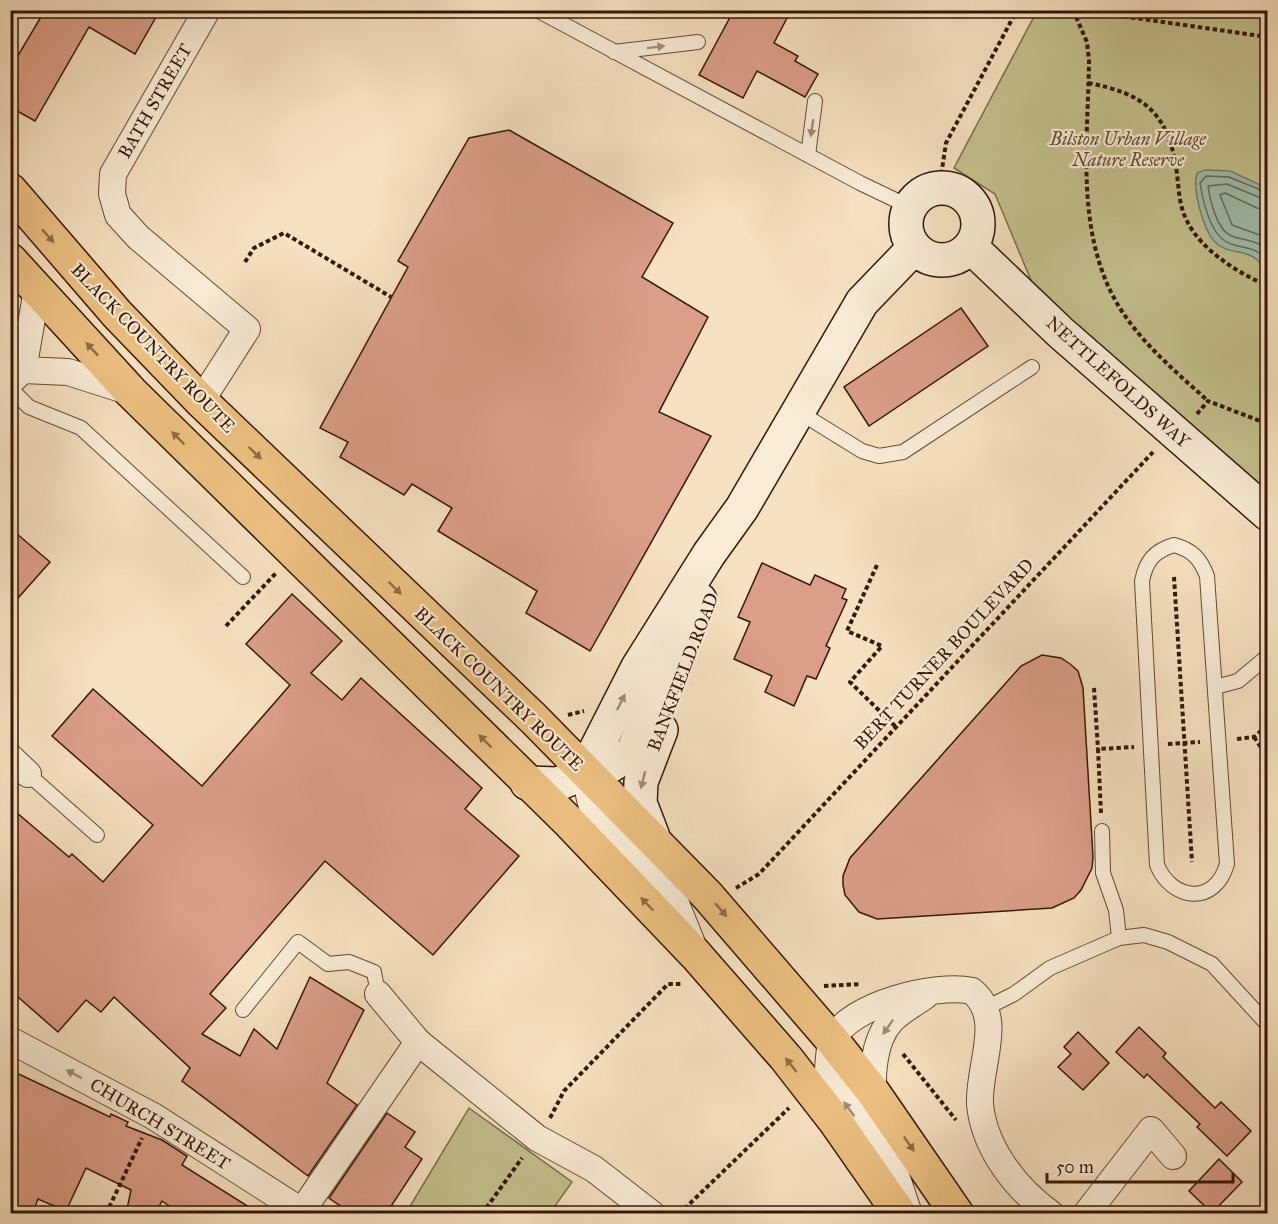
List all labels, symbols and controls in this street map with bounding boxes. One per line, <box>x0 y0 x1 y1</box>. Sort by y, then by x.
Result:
street label: BATH STREET <box>113 40 197 162</box>
one-way arrow <box>647 42 666 51</box>
one-way arrow <box>807 119 816 138</box>
park label: Bilston Urban Village Nature Reserve <box>1049 128 1207 171</box>
one-way arrow <box>41 228 55 243</box>
street label: BLACK COUNTRY ROUTE <box>66 259 240 437</box>
street label: NETTLEFOLDS WAY <box>1042 312 1195 453</box>
one-way arrow <box>86 342 99 357</box>
one-way arrow <box>171 432 185 446</box>
one-way arrow <box>247 445 261 459</box>
street label: BERT TURNER BOULEVARD <box>850 554 1038 754</box>
one-way arrow <box>388 580 402 594</box>
street label: BANKFIELD ROAD <box>643 590 723 754</box>
street label: BLACK COUNTRY ROUTE <box>410 602 588 776</box>
one-way arrow <box>616 693 626 710</box>
one-way arrow <box>479 735 493 749</box>
one-way arrow <box>638 771 648 789</box>
one-way arrow <box>640 896 654 911</box>
one-way arrow <box>714 902 727 917</box>
one-way arrow <box>882 1019 894 1035</box>
one-way arrow <box>784 1057 797 1073</box>
one-way arrow <box>65 1069 82 1079</box>
street label: CHURCH STREET <box>86 1073 234 1175</box>
one-way arrow <box>844 1102 856 1117</box>
one-way arrow <box>903 1136 914 1152</box>
scale bar <box>1047 1146 1233 1184</box>
text: 50 m <box>1056 1156 1094 1178</box>

